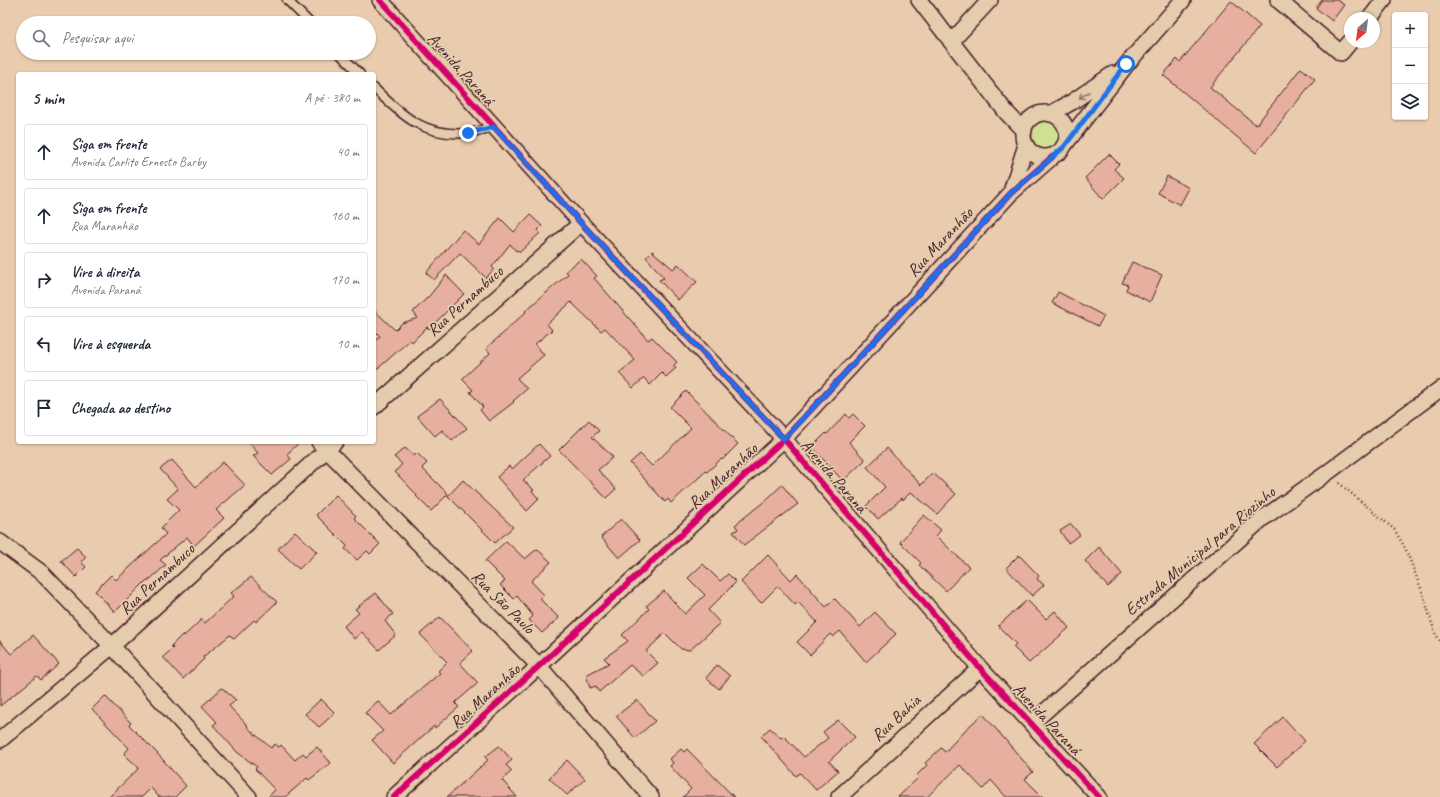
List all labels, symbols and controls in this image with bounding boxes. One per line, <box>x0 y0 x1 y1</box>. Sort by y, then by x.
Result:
north arrow <box>1344 12 1380 48</box>
map controls <box>1392 12 1428 120</box>
button: + <box>1392 12 1428 48</box>
search box <box>16 16 376 60</box>
icon: search <box>30 27 52 49</box>
street label: Avenida Paraná <box>423 28 500 111</box>
text: Pesquisar aqui <box>62 29 133 48</box>
button: − <box>1392 48 1428 84</box>
route start <box>1117 55 1135 73</box>
button: layers <box>1392 84 1428 120</box>
text: 5 min <box>32 88 64 109</box>
text: A pé · 380 m <box>304 90 360 106</box>
one-way arrow <box>1078 91 1089 99</box>
route end <box>459 124 477 142</box>
text: Siga em frente <box>71 135 147 154</box>
icon: ahead <box>33 141 55 163</box>
text: 40 m <box>337 144 359 160</box>
text: Avenida Carlito Ernesto Barby <box>71 154 206 170</box>
text: Siga em frente <box>71 199 147 218</box>
street label: Rua Maranhão <box>903 202 978 281</box>
icon: ahead <box>33 205 55 227</box>
text: 160 m <box>331 208 359 224</box>
text: Rua Maranhão <box>71 218 138 234</box>
street label: Rua Pernambuco <box>423 261 508 341</box>
text: Vire à direita <box>71 263 140 282</box>
icon: right <box>33 269 55 291</box>
text: 170 m <box>331 272 359 288</box>
text: Avenida Paraná <box>71 282 140 298</box>
icon: left <box>33 333 55 355</box>
text: Vire à esquerda <box>71 335 150 354</box>
text: 10 m <box>337 336 359 352</box>
icon: arrive <box>33 397 55 419</box>
text: Chegada ao destino <box>71 399 170 418</box>
street label: Avenida Paraná <box>796 435 873 518</box>
street label: Rua Maranhão <box>684 438 763 513</box>
street label: Estrada Municipal para Riozinho <box>1120 481 1280 620</box>
street label: Rua Pernambuco <box>115 538 200 619</box>
street label: Rua São Paulo <box>467 566 540 639</box>
street label: Rua Maranhão <box>446 658 525 733</box>
street label: Avenida Paraná <box>1008 679 1087 761</box>
street label: Rua Bahia <box>867 689 926 746</box>

